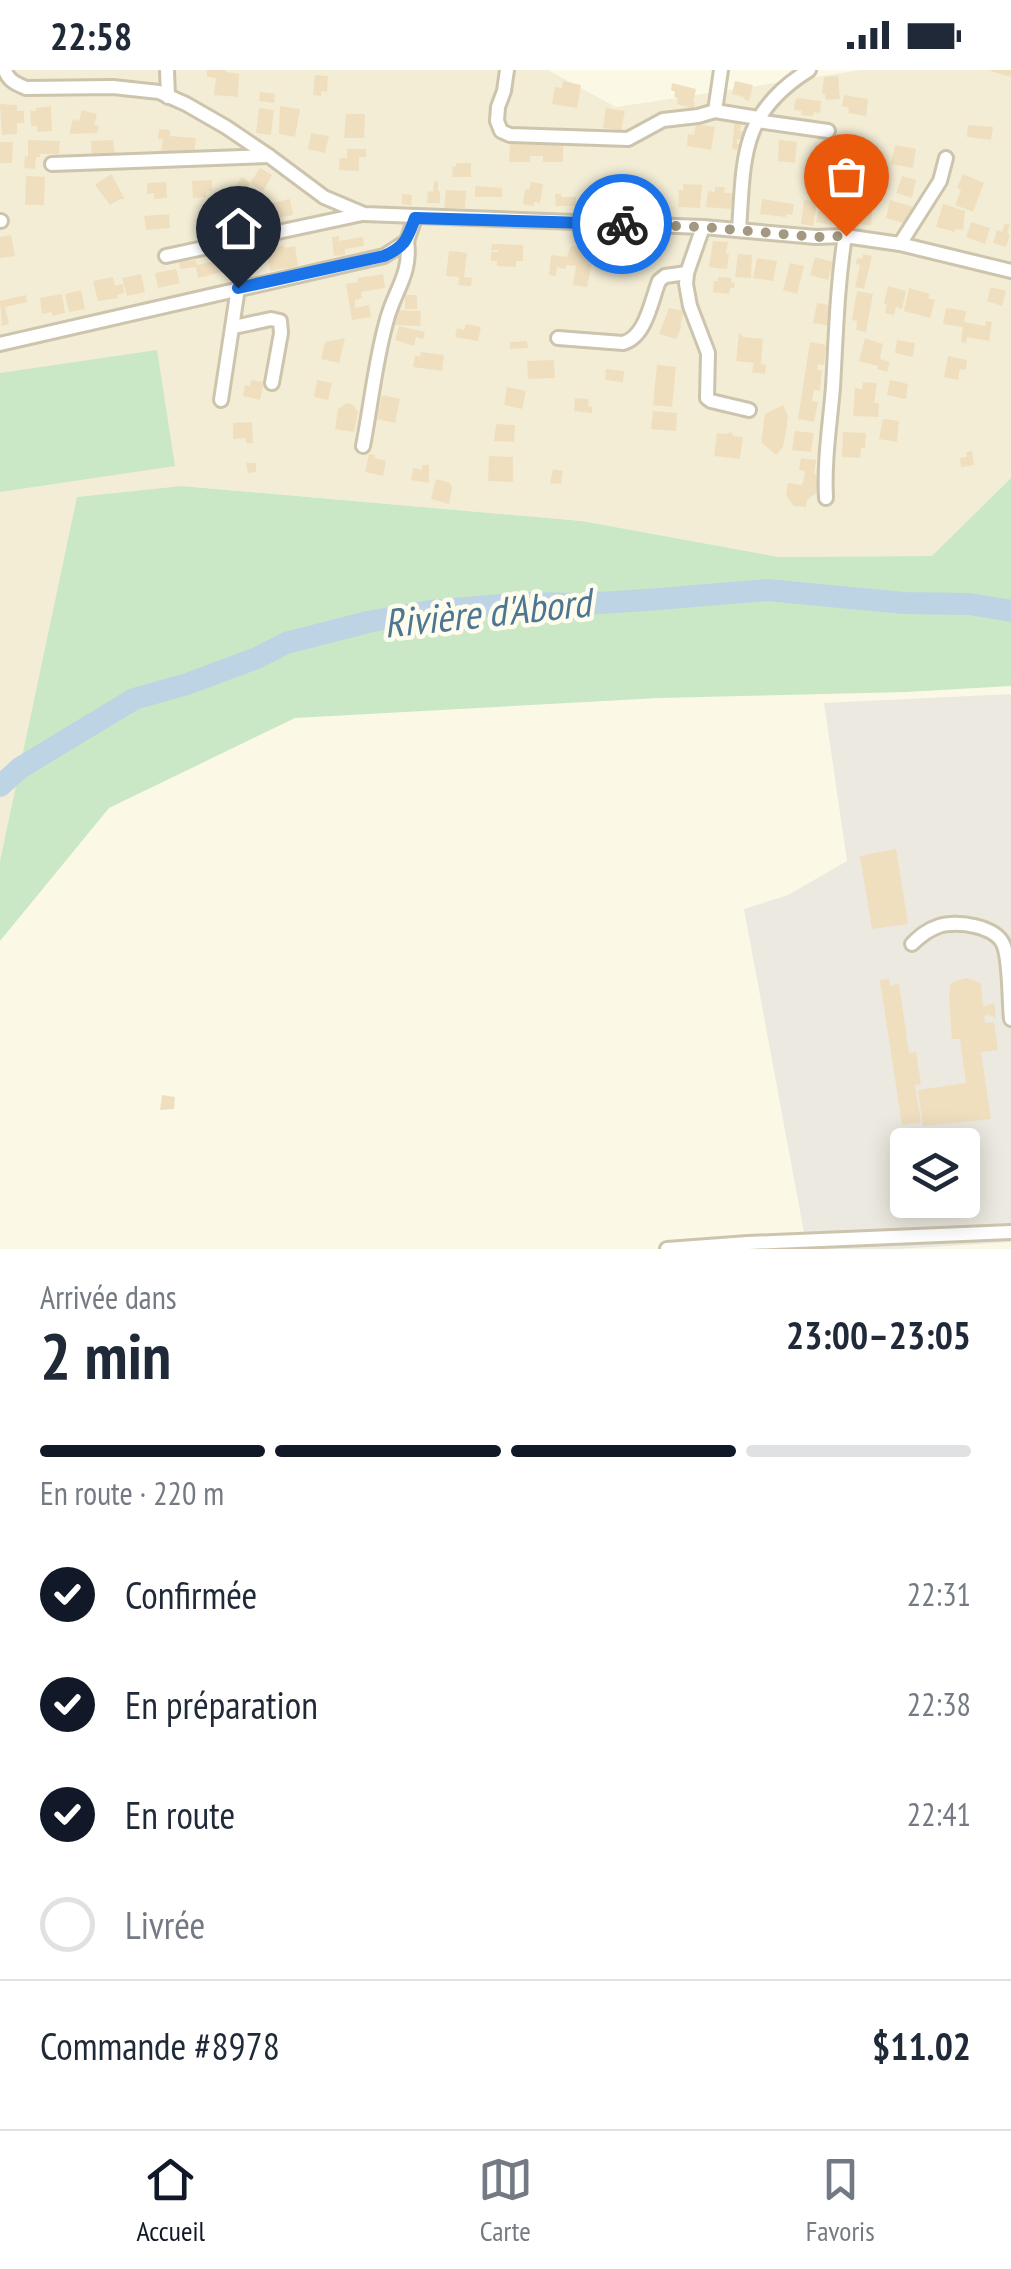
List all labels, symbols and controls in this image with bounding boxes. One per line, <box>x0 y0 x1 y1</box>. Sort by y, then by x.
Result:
text: 22:58 <box>50 11 132 60</box>
pin <box>804 134 889 237</box>
icon: bag <box>819 149 874 204</box>
courier <box>572 174 672 274</box>
pin <box>196 186 281 289</box>
icon: bike <box>595 197 650 252</box>
icon: home <box>211 201 266 256</box>
water label: Rivière d'Abord <box>381 575 597 649</box>
map controls <box>890 1128 980 1218</box>
button: layers <box>890 1128 980 1218</box>
text: Arrivée dans <box>40 1276 177 1318</box>
text: 23:00–23:05 <box>786 1310 971 1359</box>
text: 2 min <box>40 1313 171 1397</box>
text: En route · 220 m <box>40 1472 224 1514</box>
icon: check <box>40 1567 95 1622</box>
text: Confirmée <box>125 1570 257 1619</box>
text: 22:31 <box>907 1573 971 1615</box>
icon: check <box>40 1677 95 1732</box>
text: En préparation <box>125 1680 318 1729</box>
text: 22:38 <box>907 1683 971 1725</box>
icon: check <box>40 1787 95 1842</box>
text: En route <box>125 1790 235 1839</box>
text: 22:41 <box>907 1793 971 1835</box>
text: Livrée <box>125 1900 205 1949</box>
text: Commande #8978 <box>40 2021 280 2070</box>
text: $11.02 <box>872 2021 971 2070</box>
tab: Accueil <box>136 2152 205 2249</box>
tab: Carte <box>478 2152 533 2249</box>
tab: Favoris <box>806 2152 875 2249</box>

